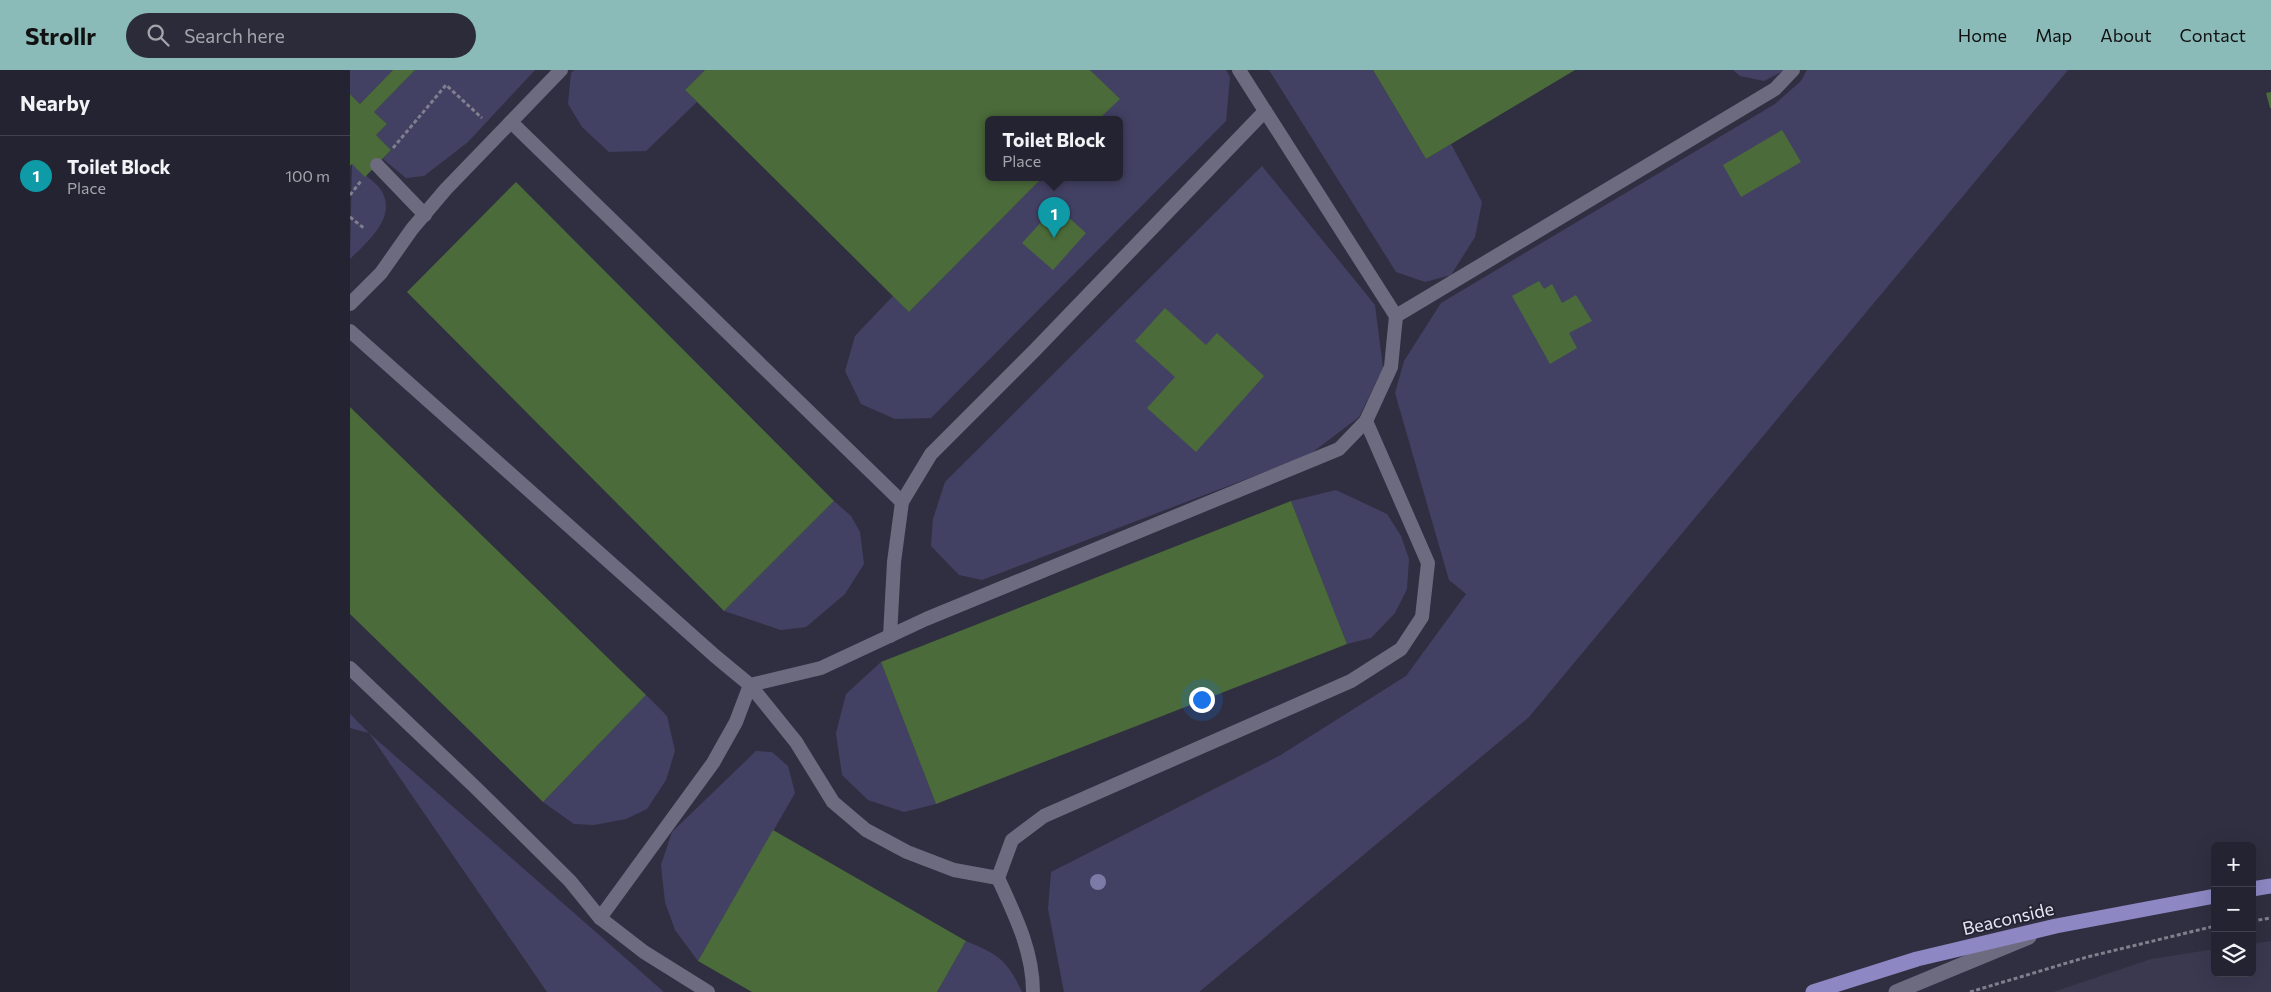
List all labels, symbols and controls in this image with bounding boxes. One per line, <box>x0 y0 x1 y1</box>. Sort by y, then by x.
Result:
search box <box>126 13 476 58</box>
text: Strollr <box>25 21 96 50</box>
icon: search <box>144 21 172 49</box>
text: Search here <box>184 24 285 47</box>
text: Home <box>1958 24 2007 46</box>
text: Map <box>2035 24 2072 46</box>
text: About <box>2100 24 2152 46</box>
text: Contact <box>2180 24 2246 46</box>
text: Nearby <box>20 90 90 115</box>
popup <box>985 116 1123 181</box>
text: Toilet Block <box>1002 128 1106 151</box>
text: Place <box>1002 151 1041 170</box>
text: Toilet Block <box>67 155 171 178</box>
text: 1 <box>32 166 40 185</box>
text: 100 m <box>285 166 330 185</box>
text: Place <box>67 178 106 197</box>
pin: 1 <box>1038 197 1070 238</box>
your location <box>1189 687 1215 713</box>
map controls <box>2211 842 2256 977</box>
button: + <box>2211 842 2256 887</box>
button: − <box>2211 887 2256 932</box>
street label: Beaconside <box>1960 897 2056 939</box>
button: layers <box>2211 932 2256 977</box>

